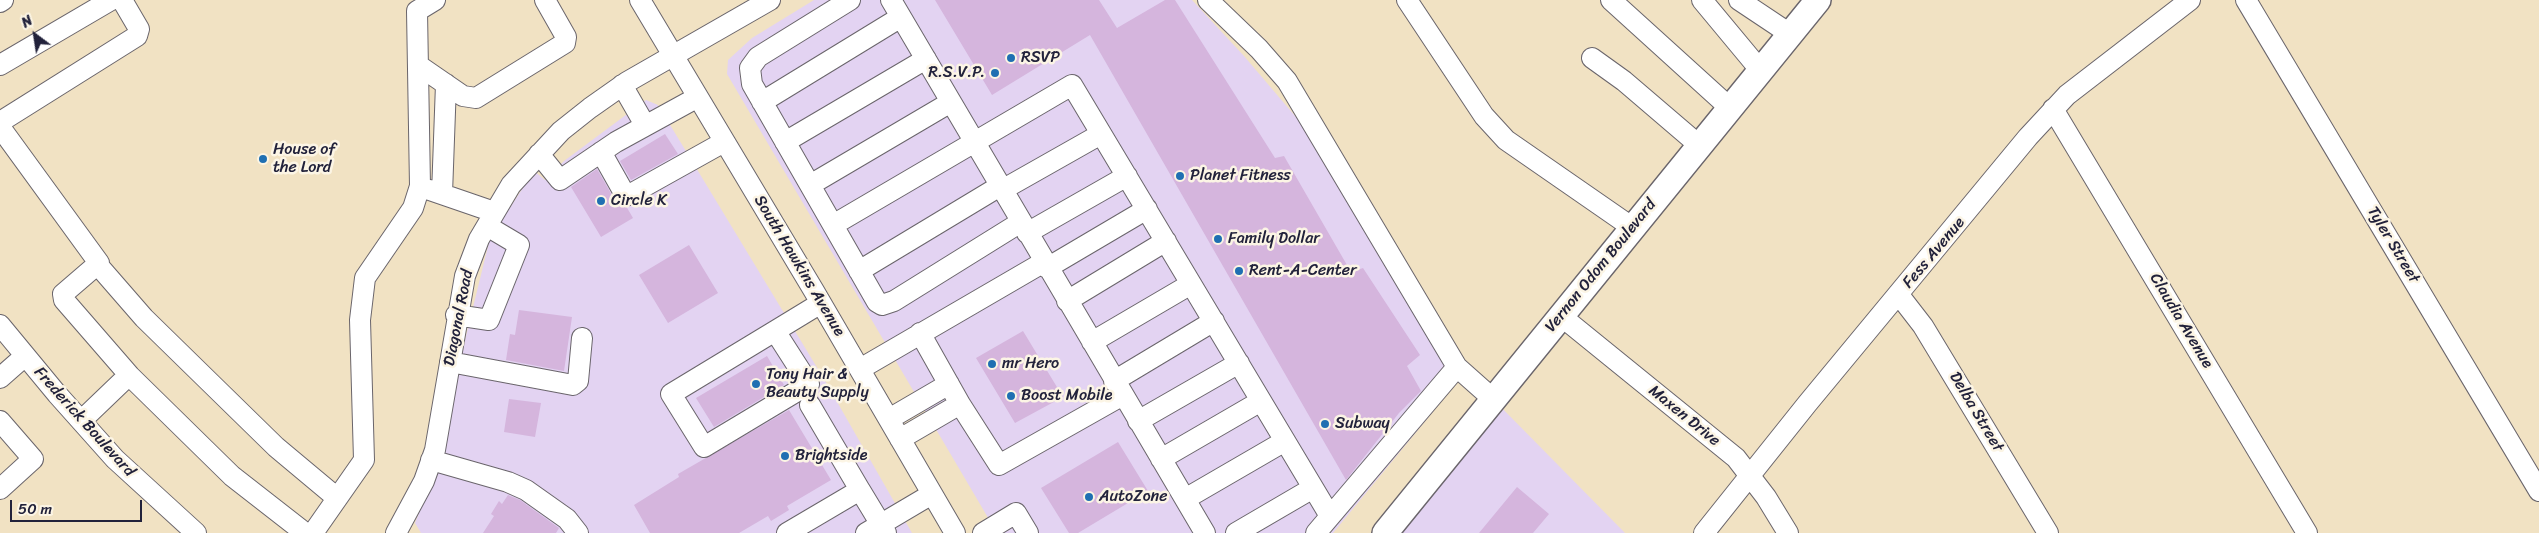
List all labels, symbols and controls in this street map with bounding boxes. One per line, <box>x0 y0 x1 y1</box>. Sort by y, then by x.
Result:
text: N <box>16 9 38 35</box>
north arrow <box>10 10 60 60</box>
place label: RSVP <box>1021 48 1060 68</box>
marker: RSVP <box>1005 52 1017 64</box>
place label: R.S.V.P. <box>928 63 985 83</box>
marker: R.S.V.P. <box>989 67 1001 79</box>
place label: House of the Lord <box>273 140 335 178</box>
marker: House of the Lord <box>257 153 269 165</box>
place label: Planet Fitness <box>1190 166 1291 186</box>
marker: Planet Fitness <box>1174 170 1186 182</box>
place label: Circle K <box>611 191 667 211</box>
street label: South Hawkins Avenue <box>749 192 849 340</box>
marker: Circle K <box>595 195 607 207</box>
street label: Vernon Odom Boulevard <box>1541 196 1661 336</box>
street label: Tyler Street <box>2363 203 2423 287</box>
street label: Fess Avenue <box>1899 214 1969 292</box>
place label: Family Dollar <box>1228 229 1320 249</box>
marker: Family Dollar <box>1212 233 1224 245</box>
place label: Rent-A-Center <box>1249 261 1357 281</box>
marker: Rent-A-Center <box>1233 265 1245 277</box>
street label: Diagonal Road <box>440 268 478 368</box>
street label: Claudia Avenue <box>2145 270 2217 372</box>
place label: mr Hero <box>1002 354 1059 374</box>
marker: mr Hero <box>986 358 998 370</box>
street label: Frederick Boulevard <box>30 363 138 481</box>
place label: Tony Hair & Beauty Supply <box>766 365 869 403</box>
street label: Delba Street <box>1945 369 2007 455</box>
marker: Tony Hair & Beauty Supply <box>750 378 762 390</box>
street label: Maxen Drive <box>1644 381 1724 451</box>
place label: Boost Mobile <box>1021 386 1113 406</box>
marker: Boost Mobile <box>1005 390 1017 402</box>
place label: Subway <box>1335 414 1390 434</box>
marker: Subway <box>1319 418 1331 430</box>
place label: Brightside <box>795 446 867 466</box>
marker: Brightside <box>779 450 791 462</box>
place label: AutoZone <box>1099 487 1167 507</box>
scale bar <box>12 490 145 522</box>
marker: AutoZone <box>1083 491 1095 503</box>
text: 50 m <box>18 496 52 522</box>

